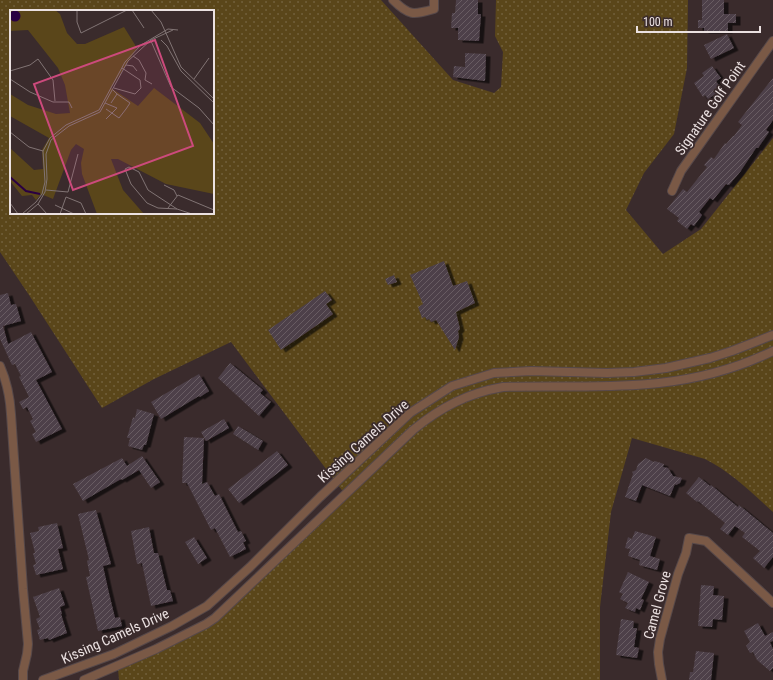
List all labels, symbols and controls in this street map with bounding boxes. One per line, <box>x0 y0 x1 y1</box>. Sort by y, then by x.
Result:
scale bar <box>637 8 760 34</box>
inset map <box>10 10 214 214</box>
text: 100 m <box>643 15 673 29</box>
street label: Signature Golf Point <box>672 58 748 158</box>
street label: Kissing Camels Drive <box>314 396 412 486</box>
street label: Camel Grove <box>640 569 674 641</box>
street label: Kissing Camels Drive <box>59 605 172 667</box>

